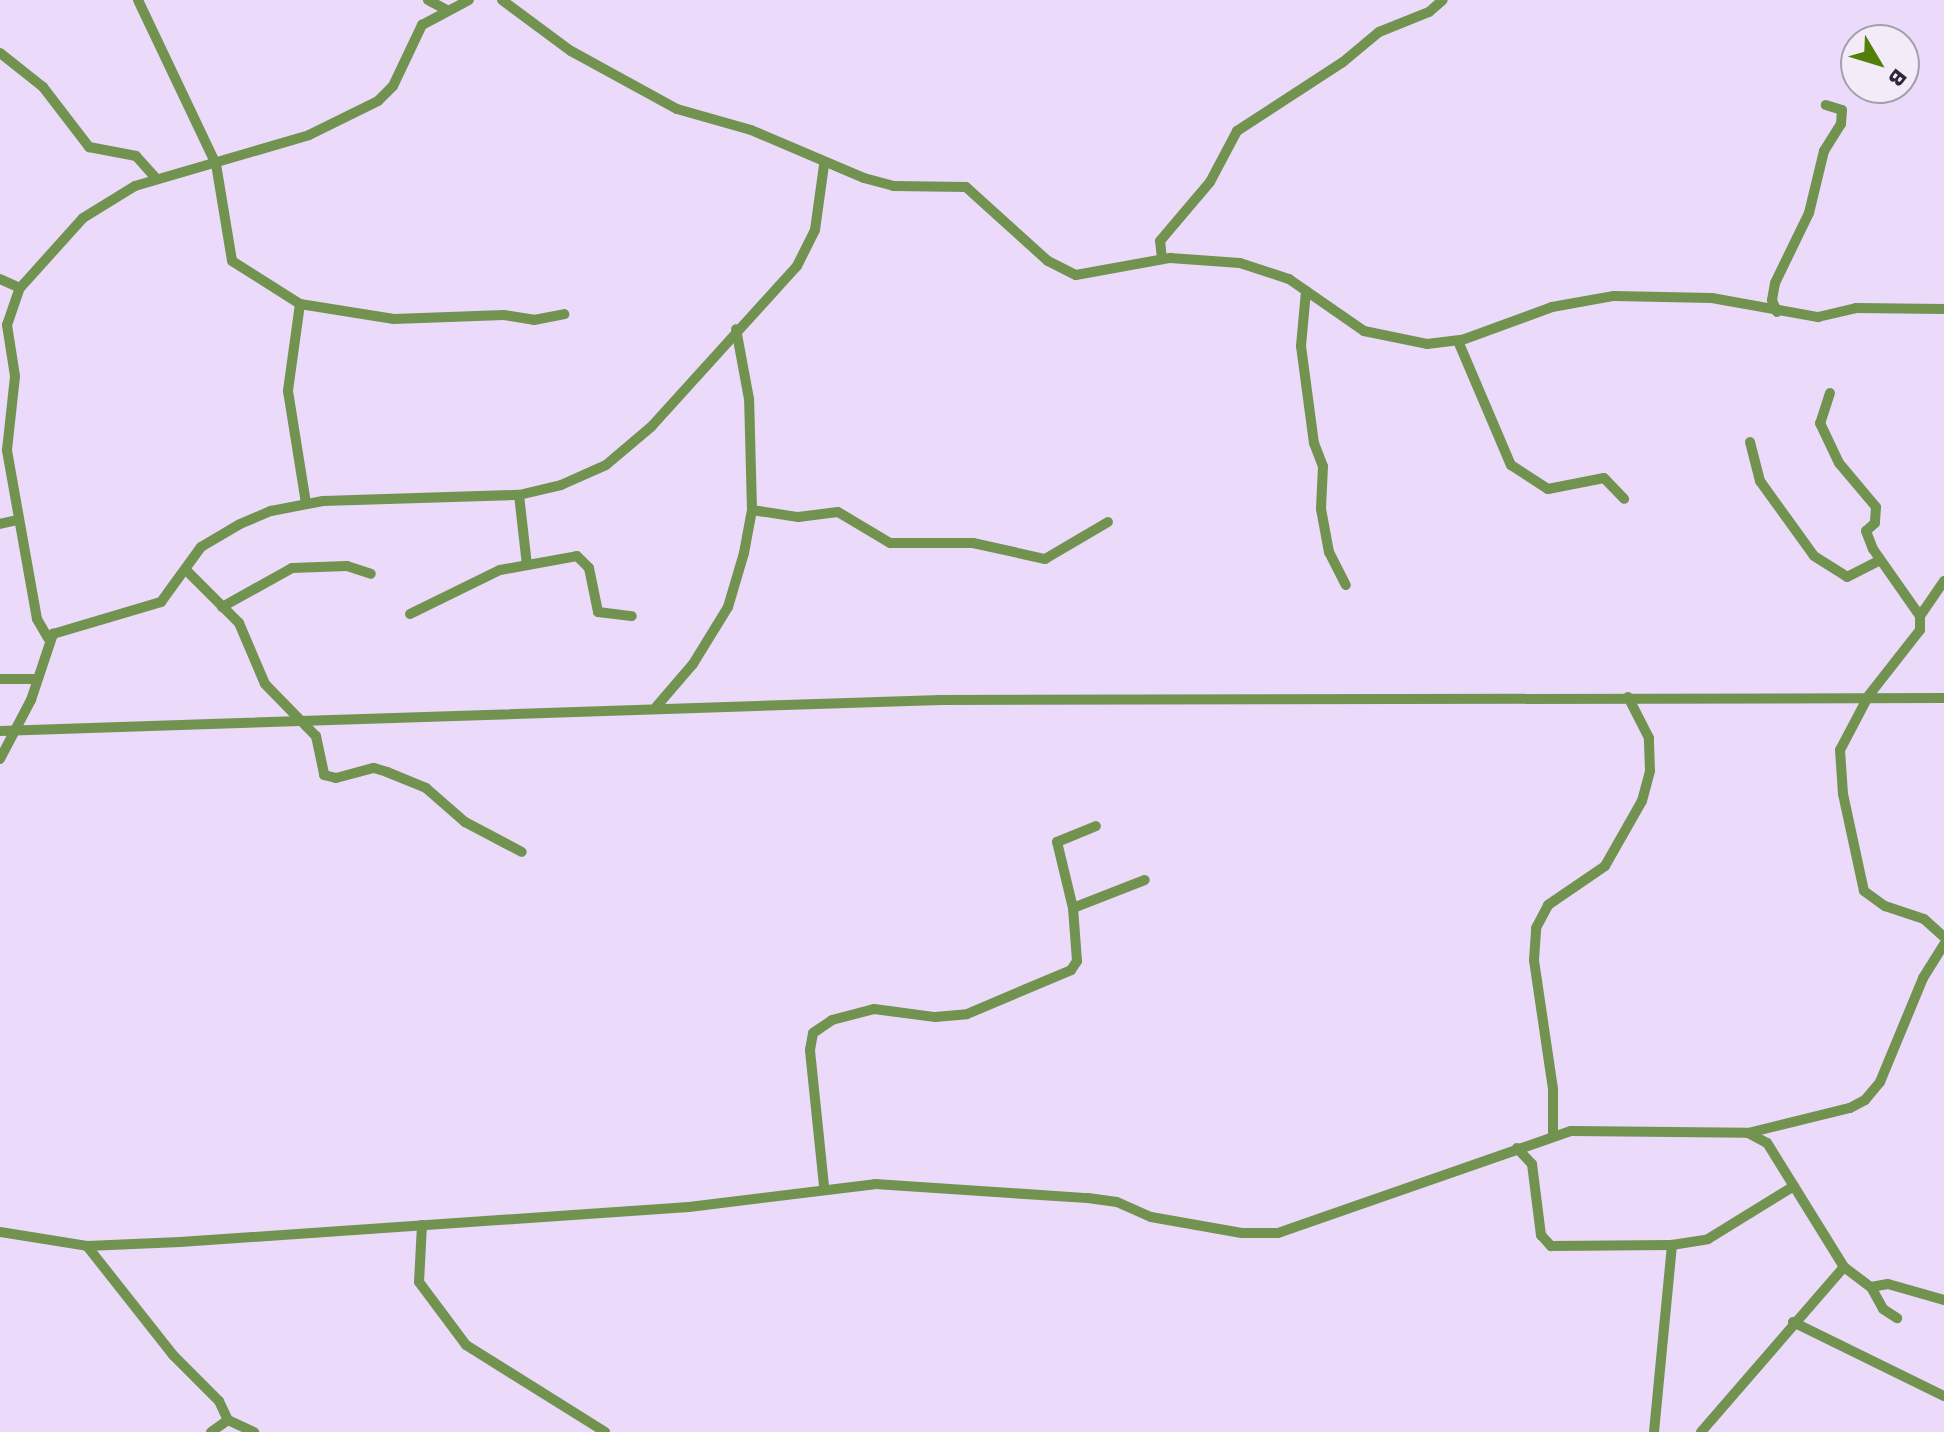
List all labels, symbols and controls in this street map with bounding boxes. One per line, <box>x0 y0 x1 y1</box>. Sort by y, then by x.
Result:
north arrow <box>1840 24 1920 104</box>
text: B <box>1883 64 1912 91</box>

